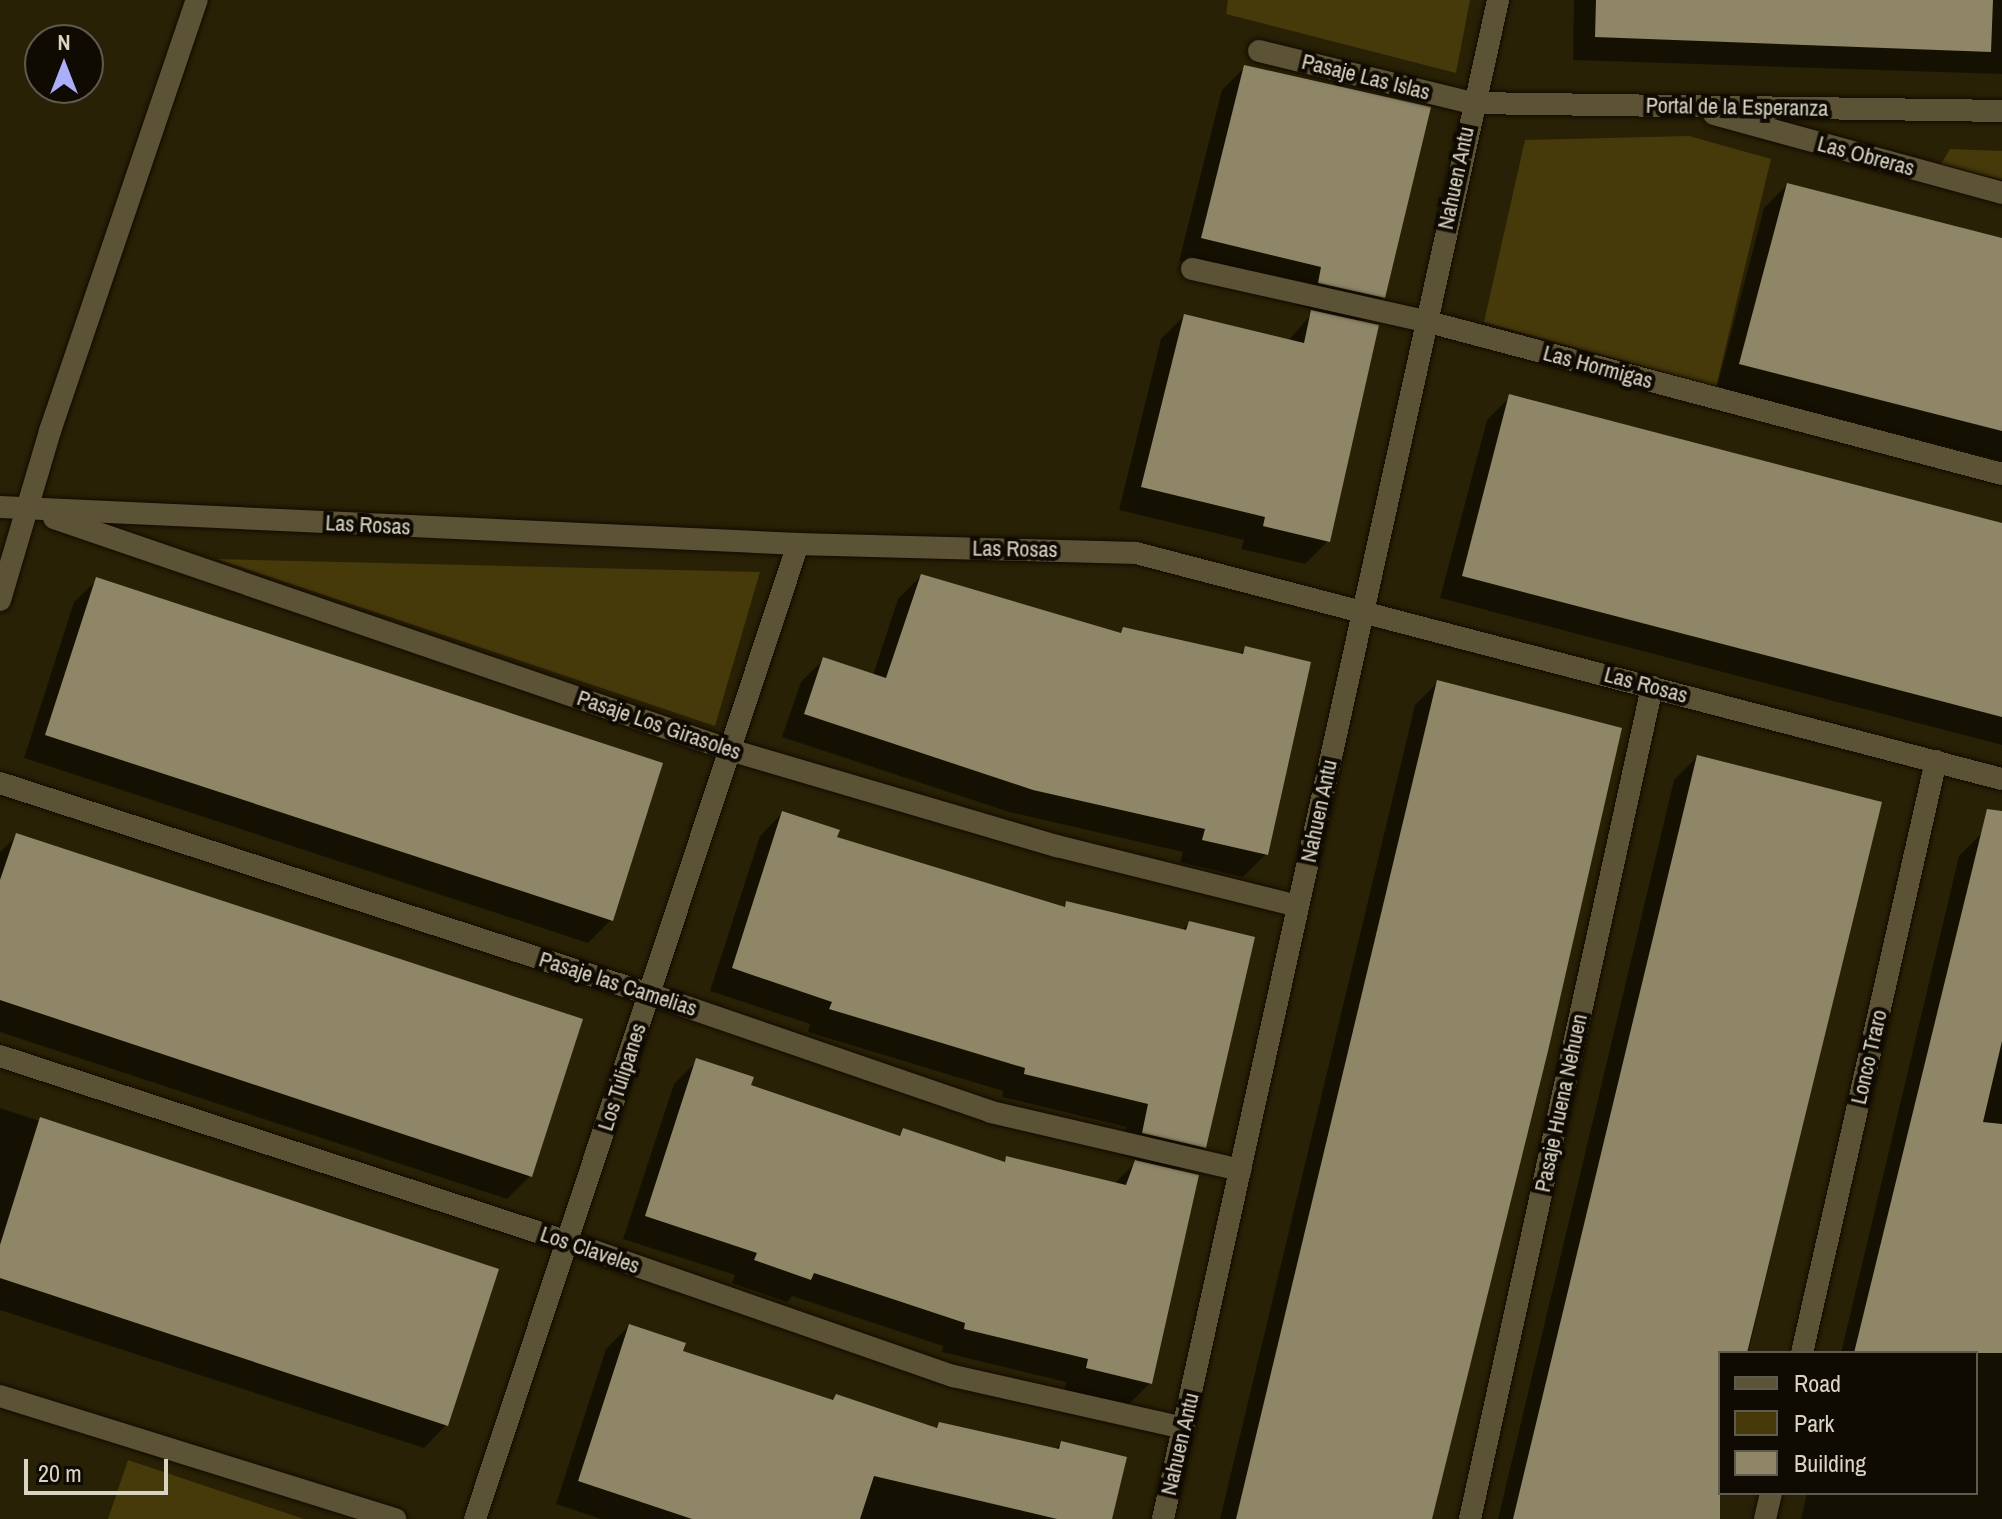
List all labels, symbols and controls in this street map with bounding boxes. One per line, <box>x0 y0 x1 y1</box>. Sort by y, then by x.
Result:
north arrow <box>24 24 104 104</box>
text: N <box>57 27 71 57</box>
street label: Pasaje Las Islas <box>1299 48 1433 106</box>
street label: Portal de la Esperanza <box>1646 92 1828 122</box>
street label: Nahuen Antu <box>1432 124 1480 232</box>
street label: Las Obreras <box>1815 130 1917 182</box>
street label: Las Hormigas <box>1540 340 1656 394</box>
street label: Las Rosas <box>325 510 411 540</box>
street label: Las Rosas <box>972 535 1058 563</box>
street label: Las Rosas <box>1601 661 1691 709</box>
street label: Pasaje Los Girasoles <box>574 685 744 765</box>
street label: Nahuen Antu <box>1295 757 1343 865</box>
street label: Pasaje las Camelias <box>536 946 700 1022</box>
street label: Lonco Traro <box>1845 1007 1893 1107</box>
street label: Pasaje Huena Nehuen <box>1529 1011 1593 1195</box>
street label: Los Tulipanes <box>592 1020 652 1134</box>
street label: Los Claveles <box>537 1221 643 1279</box>
legend <box>1718 1351 1978 1495</box>
text: Road <box>1794 1367 1841 1399</box>
street label: Nahuen Antu <box>1155 1390 1205 1498</box>
text: Park <box>1794 1407 1834 1439</box>
scale bar <box>28 1443 172 1493</box>
text: Building <box>1794 1447 1866 1479</box>
text: 20 m <box>38 1457 82 1489</box>

